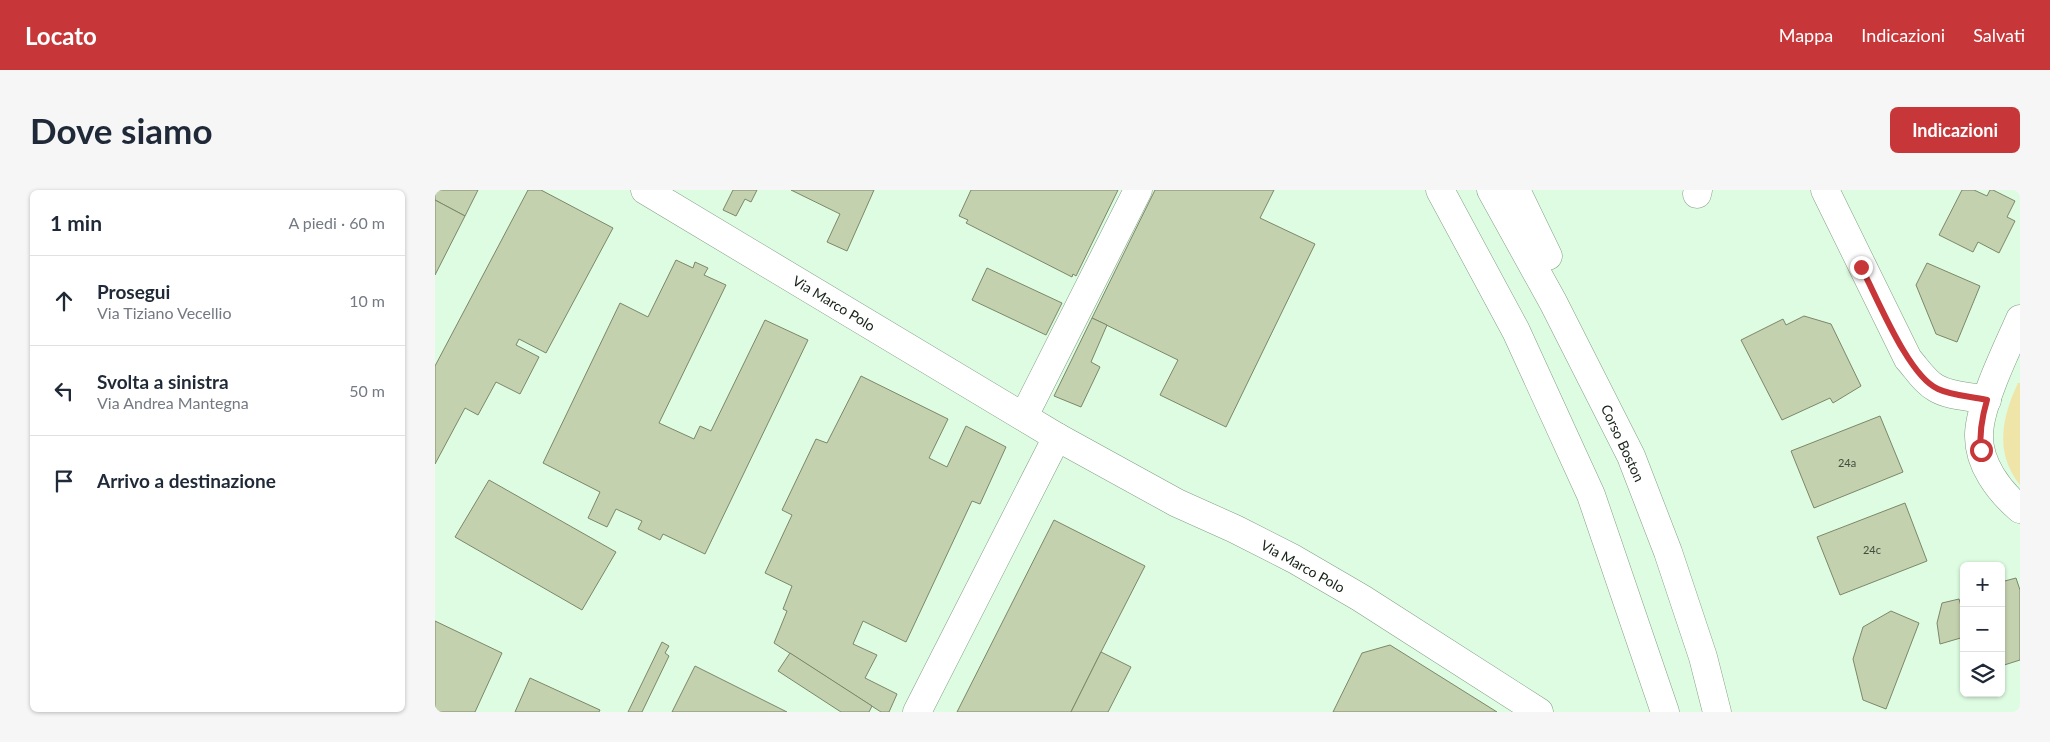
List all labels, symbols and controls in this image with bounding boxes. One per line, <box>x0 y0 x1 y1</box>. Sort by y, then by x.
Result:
text: Locato <box>25 21 97 50</box>
text: Mappa <box>1779 24 1833 46</box>
text: Indicazioni <box>1861 24 1945 46</box>
text: Salvati <box>1973 24 2025 46</box>
button: Indicazioni <box>1890 107 2020 153</box>
text: Dove siamo <box>30 109 213 151</box>
text: 1 min <box>50 210 102 235</box>
text: A piedi · 60 m <box>288 213 385 232</box>
route end <box>1850 256 1873 279</box>
street label: Via Marco Polo <box>790 272 878 334</box>
text: Prosegui <box>97 280 170 303</box>
icon: ahead <box>50 287 78 315</box>
text: 10 m <box>349 291 385 310</box>
text: Via Tiziano Vecellio <box>97 303 232 322</box>
text: Svolta a sinistra <box>97 370 229 393</box>
icon: left <box>50 377 78 405</box>
text: 50 m <box>349 381 385 400</box>
text: Via Andrea Mantegna <box>97 393 249 412</box>
street label: Corso Boston <box>1598 402 1648 484</box>
route start <box>1970 439 1993 462</box>
house number: 24a <box>1838 456 1856 469</box>
icon: arrive <box>50 467 78 495</box>
text: Arrivo a destinazione <box>97 469 276 492</box>
street label: Via Marco Polo <box>1258 536 1348 596</box>
house number: 24c <box>1863 543 1881 556</box>
map controls <box>1960 562 2005 697</box>
button: + <box>1960 562 2005 607</box>
button: − <box>1960 607 2005 652</box>
button: layers <box>1960 652 2005 697</box>

